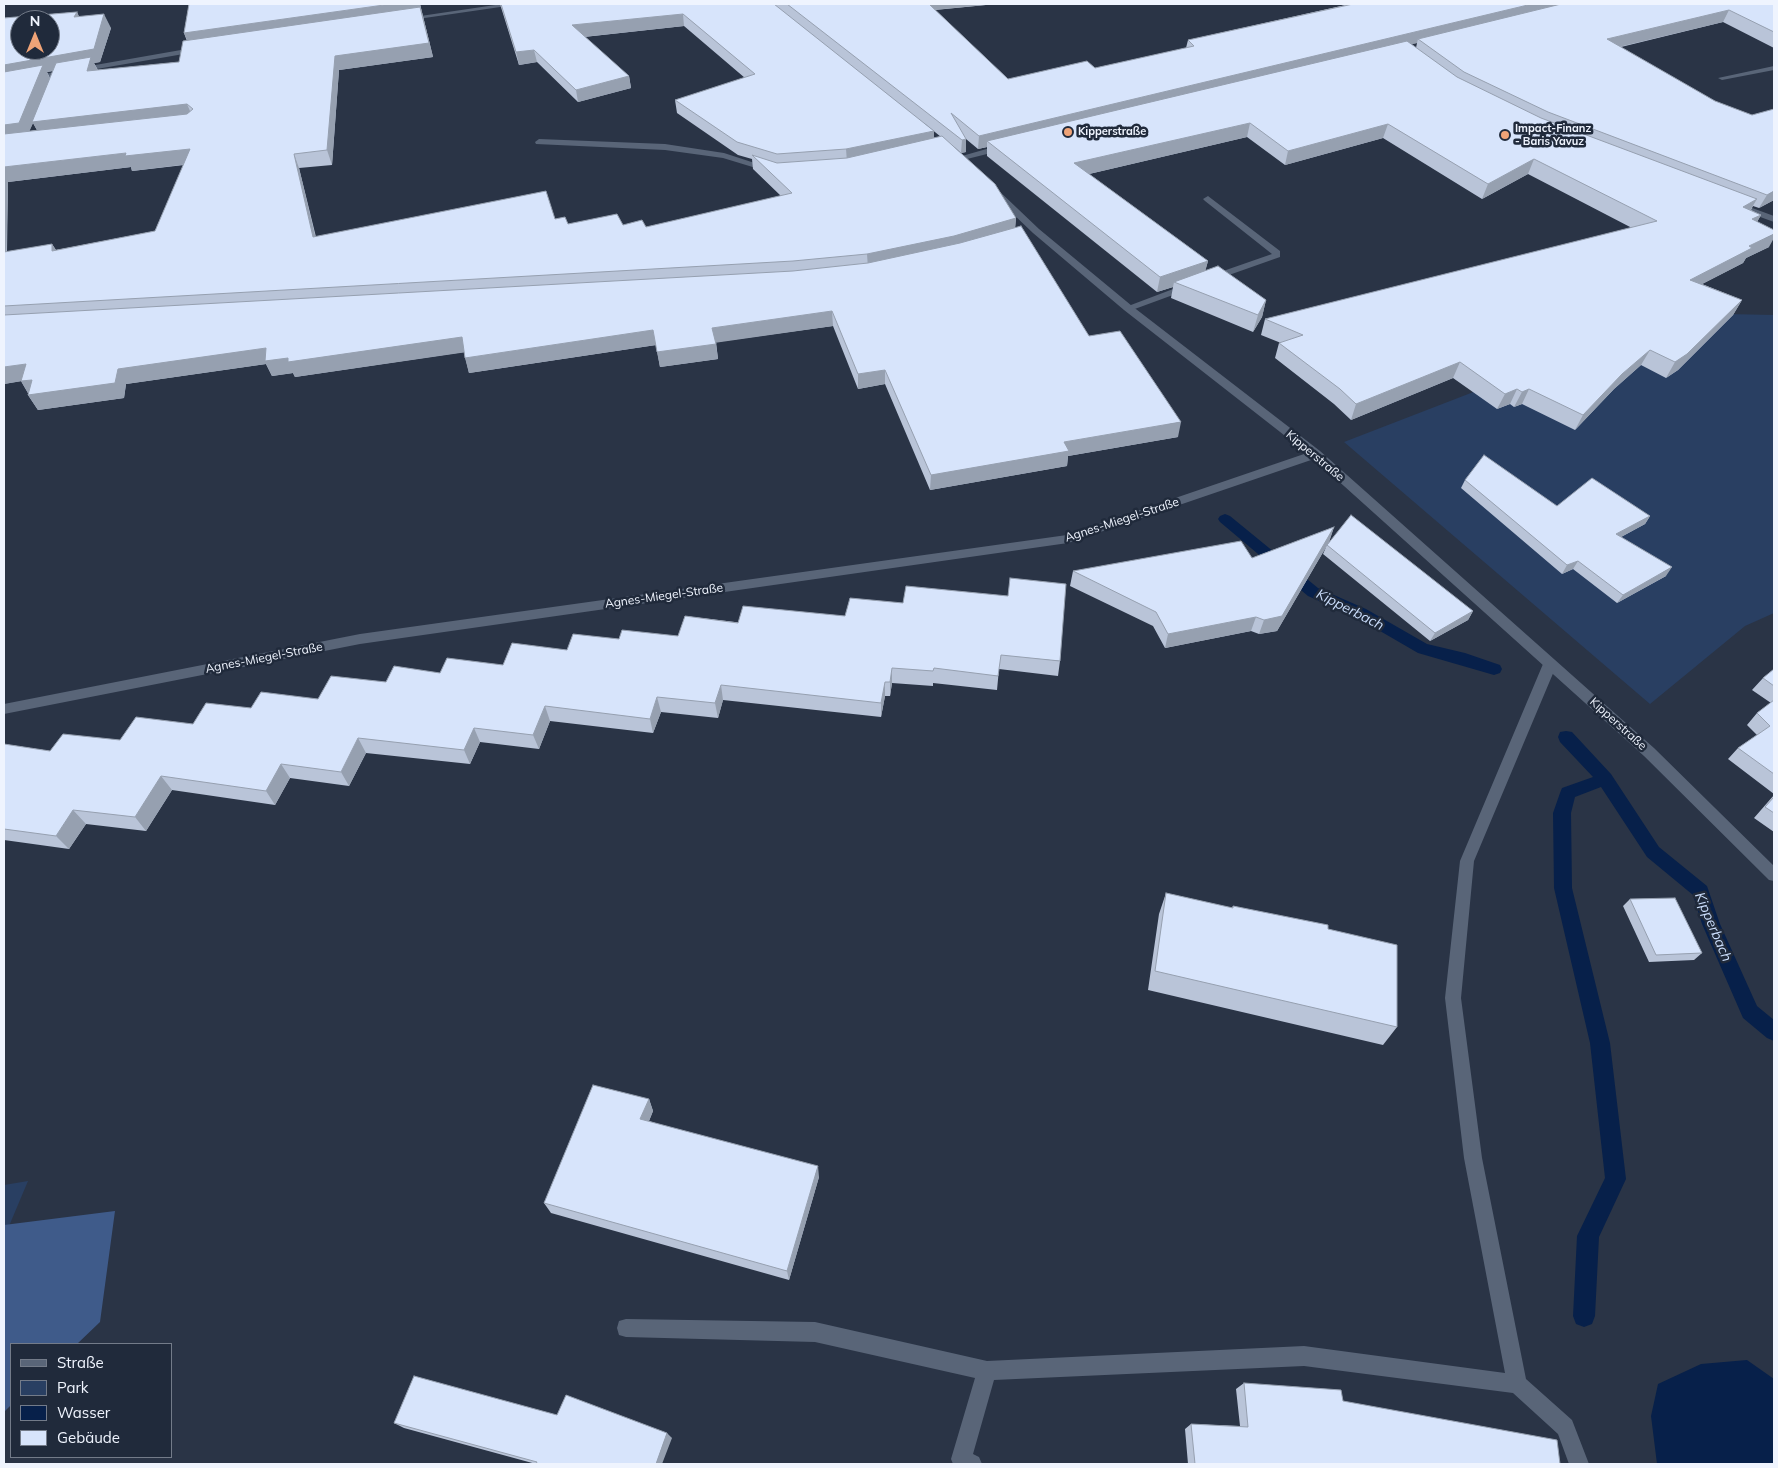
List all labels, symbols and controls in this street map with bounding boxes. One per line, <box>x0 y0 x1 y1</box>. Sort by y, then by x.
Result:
north arrow <box>10 10 60 60</box>
text: N <box>30 12 40 30</box>
place label: Impact-Finanz - Baris Yavuz <box>1515 122 1591 148</box>
place label: Kipperstraße <box>1078 125 1146 139</box>
marker: Kipperstraße <box>1062 126 1074 138</box>
marker: Impact-Finanz - Baris Yavuz <box>1499 129 1511 141</box>
street label: Kipperstraße <box>1283 428 1347 484</box>
street label: Agnes-Miegel-Straße <box>1063 495 1181 545</box>
street label: Agnes-Miegel-Straße <box>604 581 724 611</box>
water label: Kipperbach <box>1313 586 1387 634</box>
street label: Agnes-Miegel-Straße <box>204 640 324 676</box>
street label: Kipperstraße <box>1587 695 1649 753</box>
water label: Kipperbach <box>1691 890 1735 964</box>
legend <box>10 1343 172 1458</box>
text: Straße <box>57 1353 104 1372</box>
text: Park <box>57 1378 89 1397</box>
text: Wasser <box>57 1403 110 1422</box>
text: Gebäude <box>57 1428 120 1447</box>

